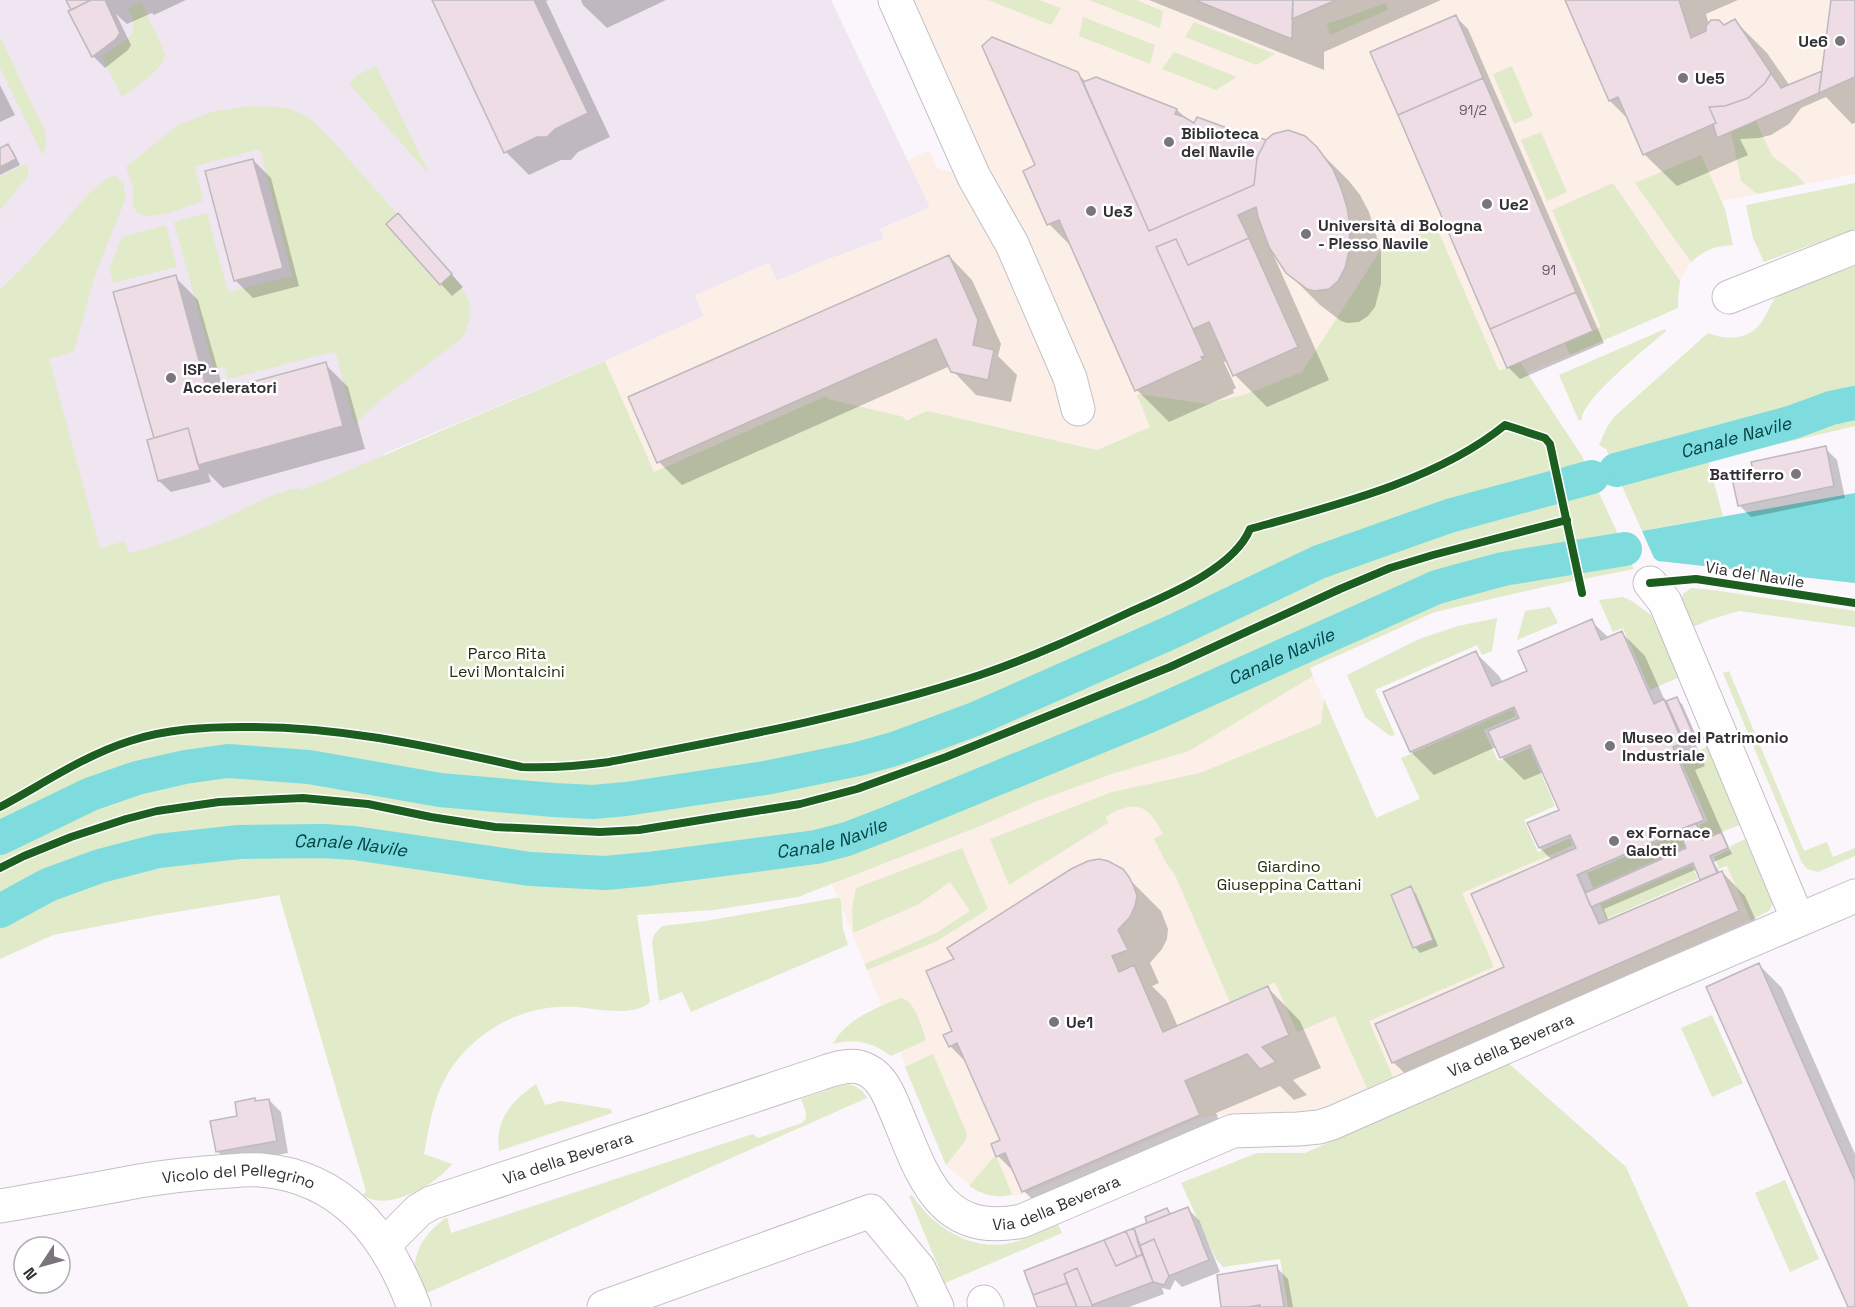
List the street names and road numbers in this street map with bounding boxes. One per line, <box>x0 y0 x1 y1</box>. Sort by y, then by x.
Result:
street label: Via del Navile <box>1704 556 1806 593</box>
street label: Via della Beverara <box>1444 1008 1577 1082</box>
street label: Via della Beverara <box>500 1127 635 1189</box>
street label: Vicolo del Pellegrino <box>161 1160 319 1194</box>
street label: Via della Beverara <box>992 1170 1124 1235</box>

